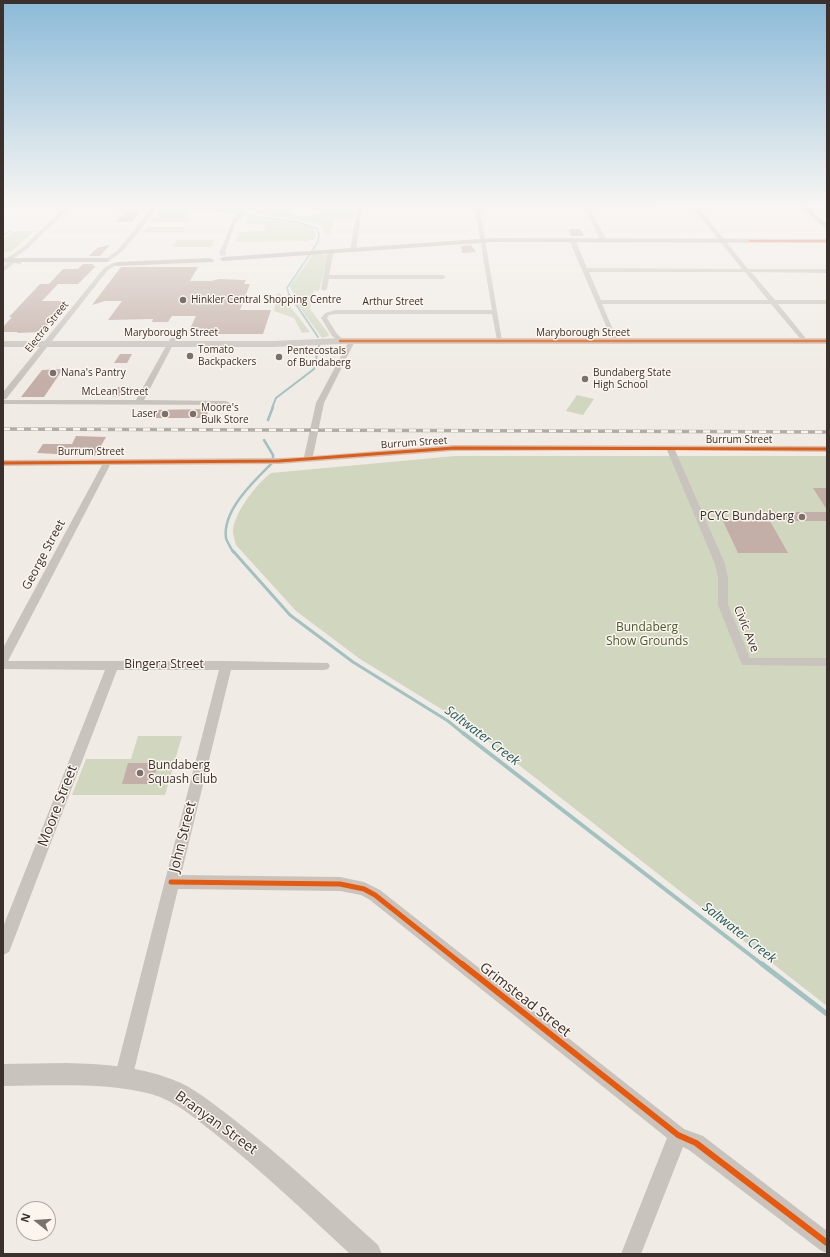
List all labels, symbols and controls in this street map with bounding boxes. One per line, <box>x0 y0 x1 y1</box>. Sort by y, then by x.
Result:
place label: Hinkler Central Shopping Centre <box>191 294 341 306</box>
marker: Hinkler Central Shopping Centre <box>178 295 188 305</box>
street label: Arthur Street <box>363 296 423 308</box>
street label: Electra Street <box>23 299 71 355</box>
street label: Maryborough Street <box>124 327 218 339</box>
street label: Maryborough Street <box>536 327 630 339</box>
place label: Tomato Backpackers <box>198 344 256 368</box>
place label: Pentecostals of Bundaberg <box>287 345 351 368</box>
marker: Tomato Backpackers <box>185 351 195 361</box>
marker: Pentecostals of Bundaberg <box>274 352 284 362</box>
place label: Nana's Pantry <box>61 367 126 379</box>
place label: Bundaberg State High School <box>593 367 671 390</box>
marker: Nana's Pantry <box>48 368 58 378</box>
marker: Bundaberg State High School <box>580 374 590 384</box>
street label: McLean Street <box>82 386 148 398</box>
place label: Moore's Bulk Store <box>201 402 249 426</box>
place label: Laser <box>132 408 157 420</box>
marker: Laser <box>160 409 170 419</box>
marker: Moore's Bulk Store <box>188 409 198 419</box>
street label: Burrum Street <box>706 434 772 446</box>
street label: Burrum Street <box>380 435 448 451</box>
street label: Burrum Street <box>58 446 124 458</box>
place label: PCYC Bundaberg <box>700 510 794 524</box>
marker: PCYC Bundaberg <box>797 512 807 522</box>
street label: George Street <box>19 517 69 593</box>
street label: Civic Ave <box>730 604 762 654</box>
park label: Bundaberg Show Grounds <box>606 621 688 649</box>
street label: Bingera Street <box>124 658 204 672</box>
water label: Saltwater Creek <box>442 703 522 769</box>
place label: Bundaberg Squash Club <box>148 759 217 787</box>
street label: Moore Street <box>35 763 81 849</box>
marker: Bundaberg Squash Club <box>135 768 145 778</box>
street label: John Street <box>166 800 200 874</box>
water label: Saltwater Creek <box>699 899 779 967</box>
street label: Grimstead Street <box>476 959 574 1041</box>
street label: Branyan Street <box>172 1088 260 1158</box>
north arrow <box>16 1201 56 1241</box>
text: N <box>17 1211 33 1224</box>

